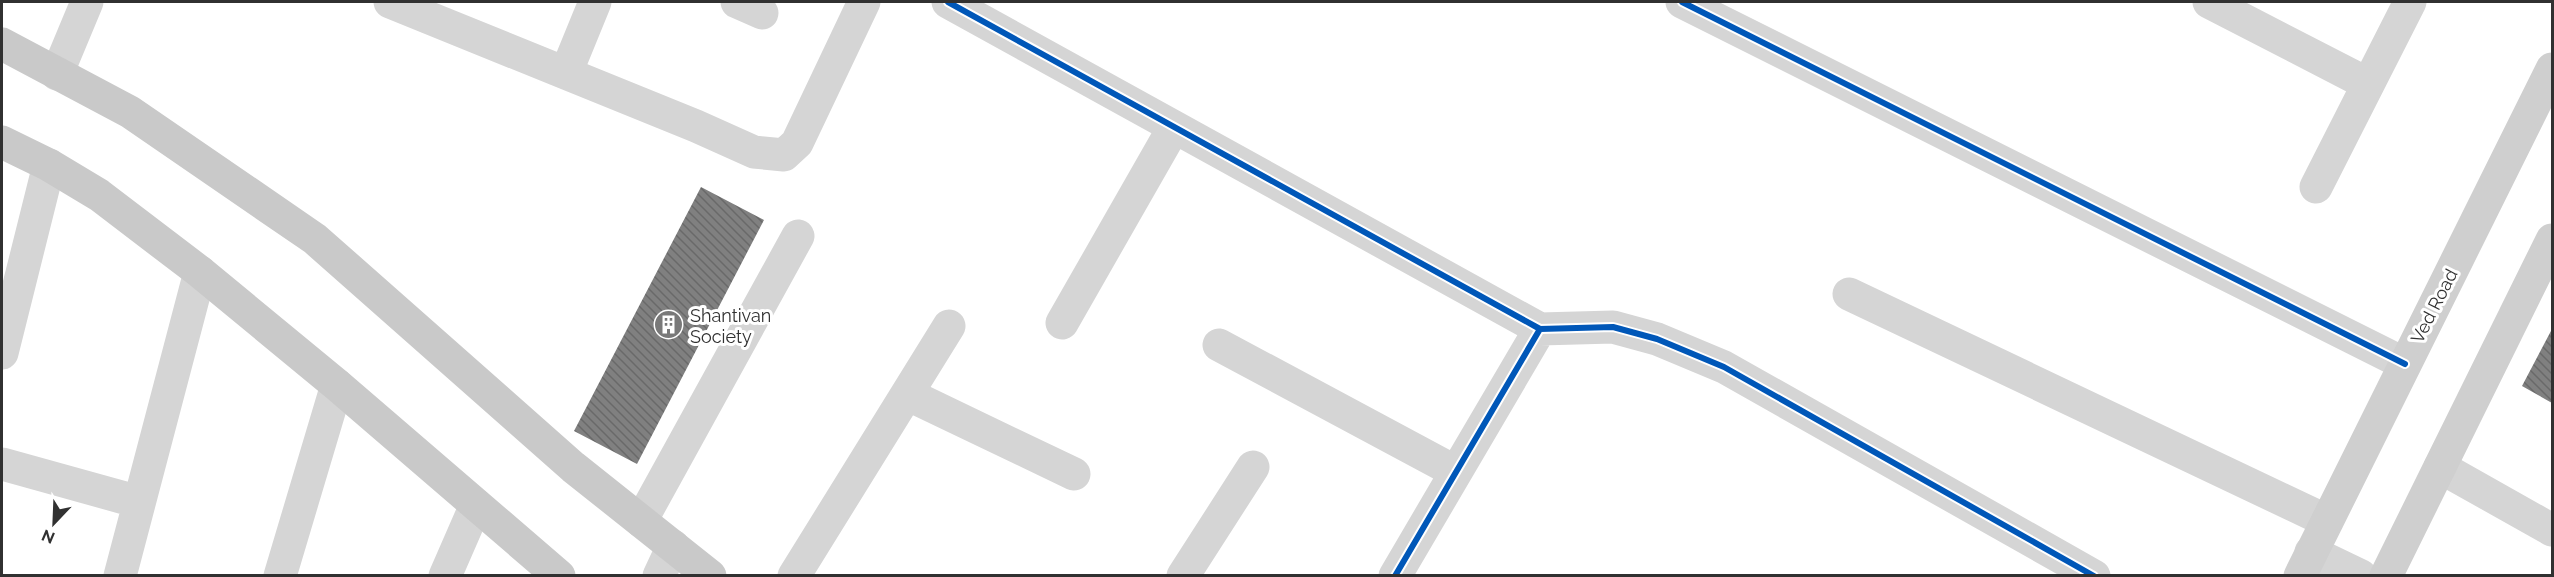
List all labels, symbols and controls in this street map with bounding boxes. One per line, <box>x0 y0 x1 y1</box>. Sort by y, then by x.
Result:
street label: Ved Road <box>2406 265 2462 347</box>
place label: Shantivan Society <box>690 305 771 347</box>
building icon: Shantivan Society <box>653 309 685 341</box>
north arrow <box>24 493 84 553</box>
text: N <box>39 525 58 547</box>

